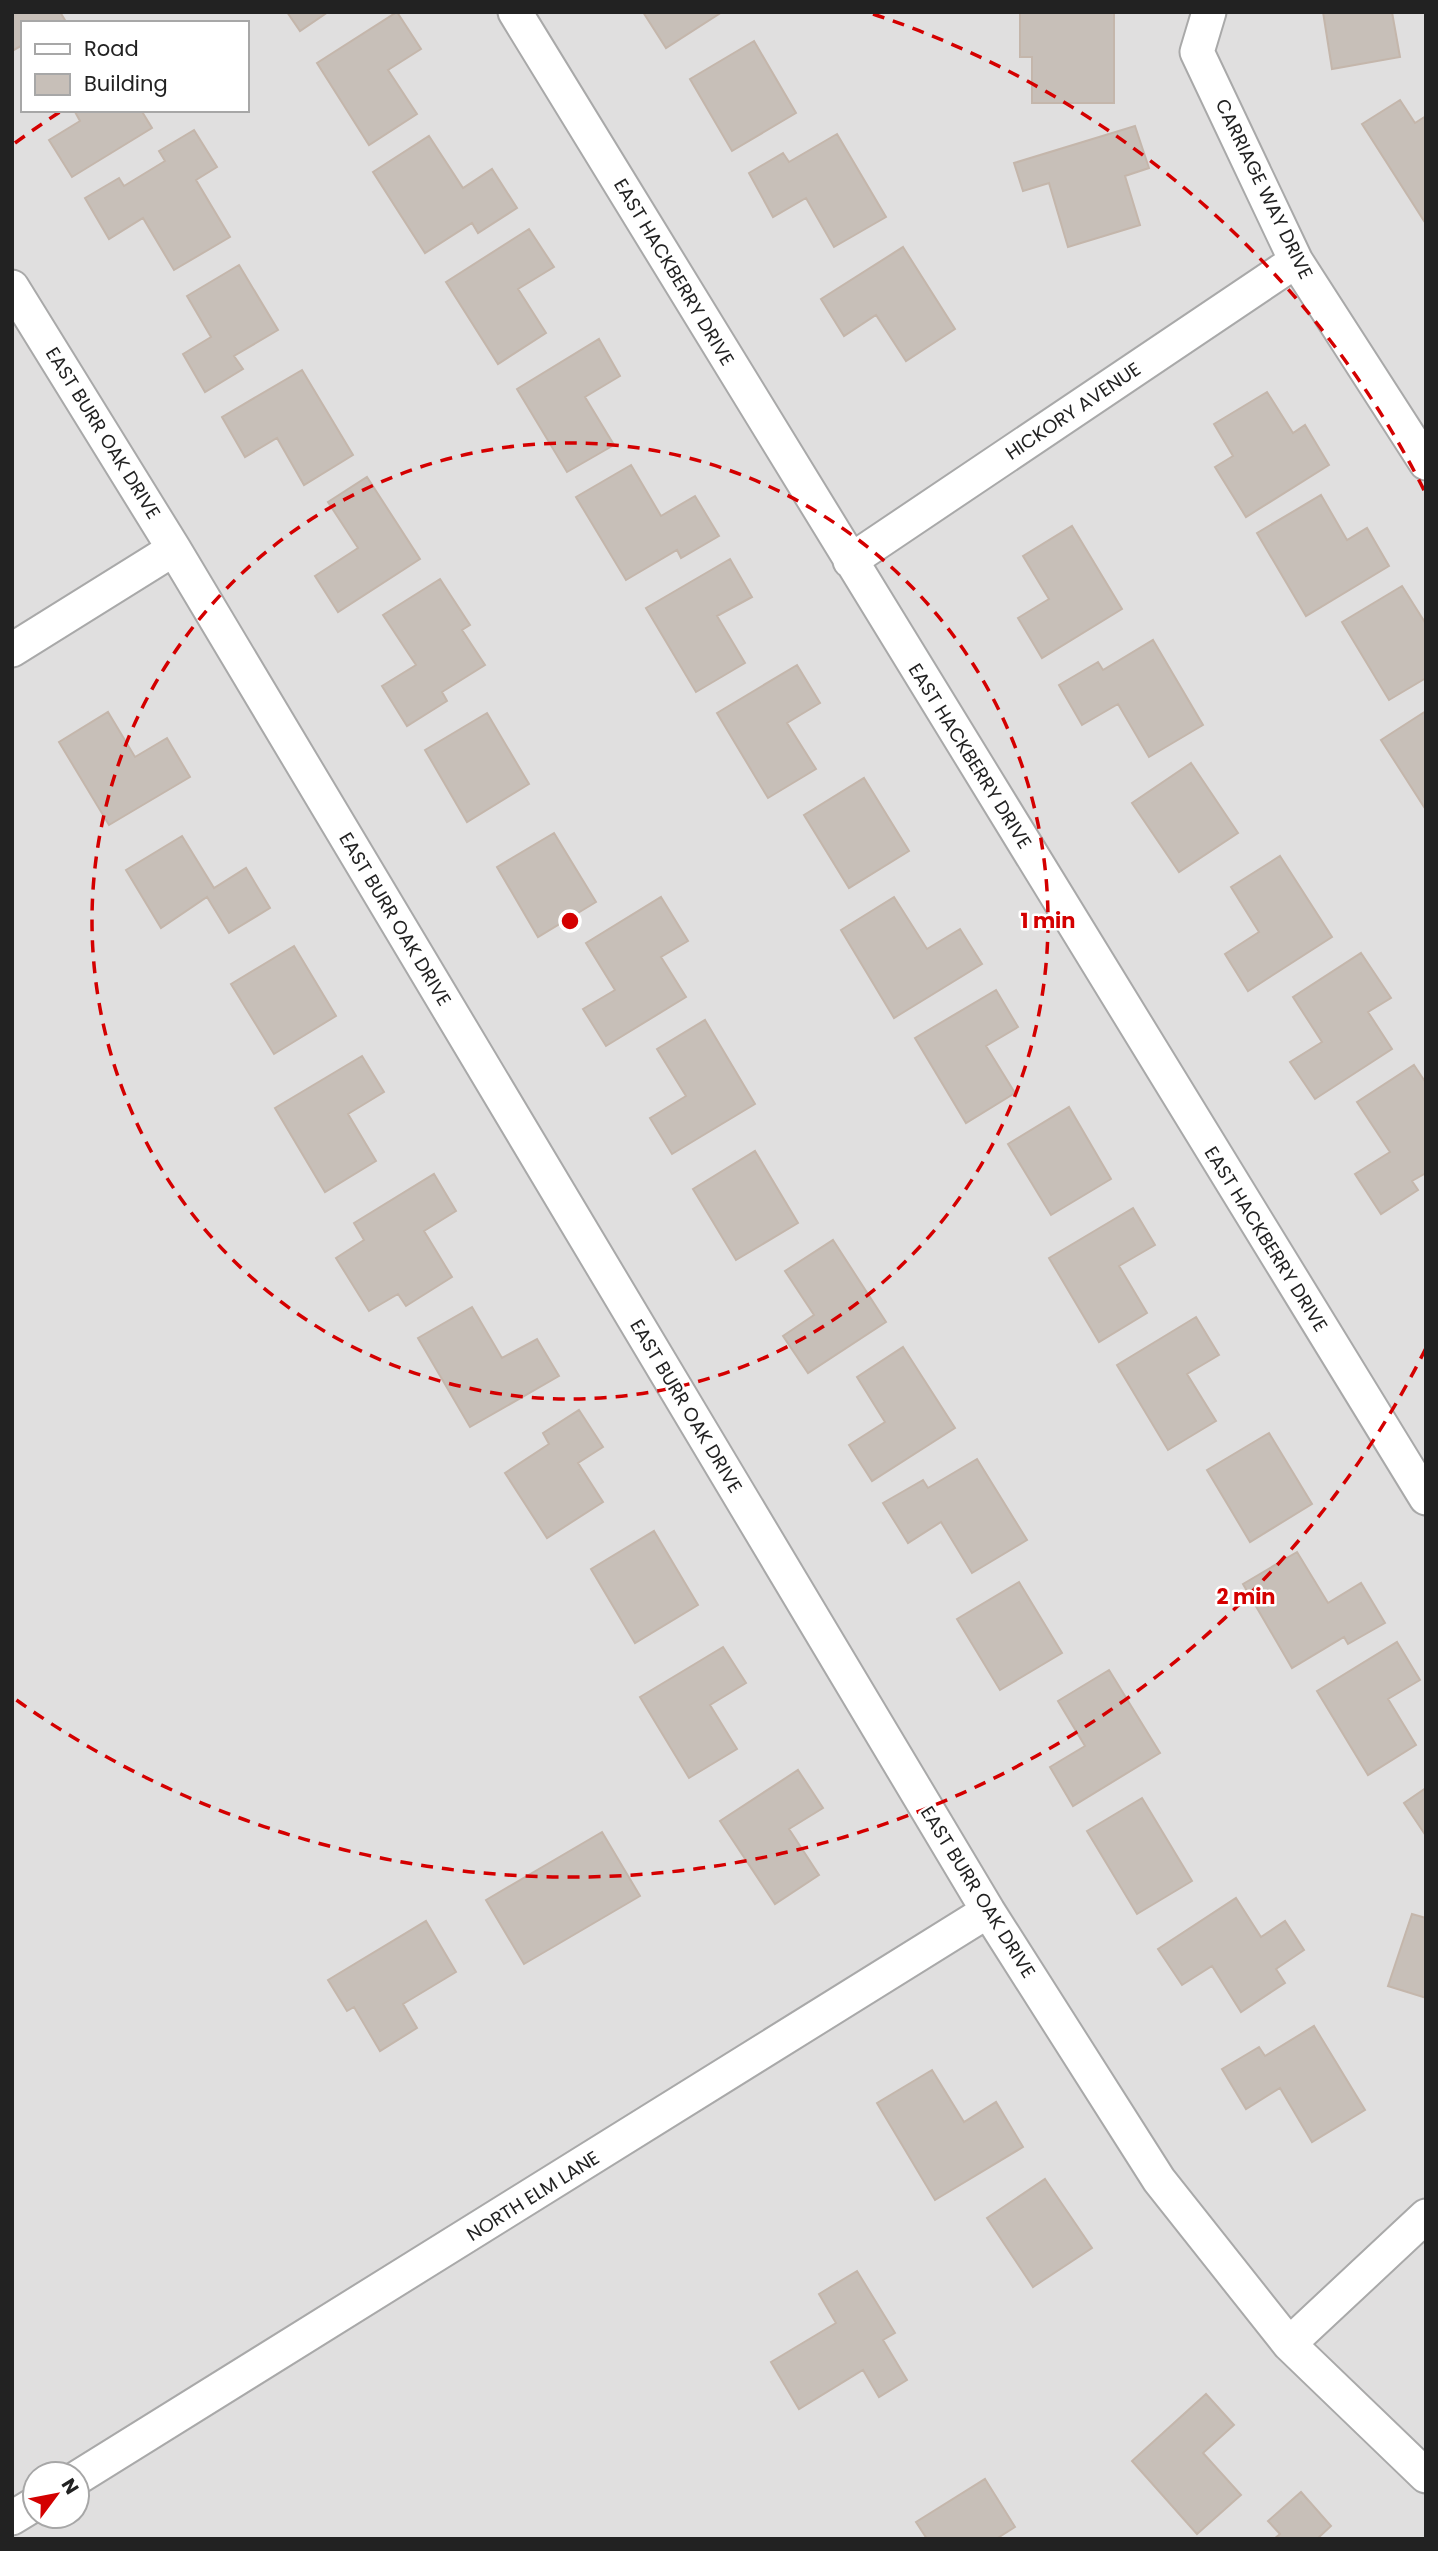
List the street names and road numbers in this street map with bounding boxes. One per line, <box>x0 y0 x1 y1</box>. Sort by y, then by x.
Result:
street label: CARRIAGE WAY DRIVE <box>1209 94 1319 284</box>
street label: EAST HACKBERRY DRIVE <box>607 173 741 371</box>
street label: EAST BURR OAK DRIVE <box>39 342 167 524</box>
street label: HICKORY AVENUE <box>1000 356 1146 466</box>
street label: EAST HACKBERRY DRIVE <box>902 658 1038 854</box>
street label: EAST BURR OAK DRIVE <box>332 827 458 1011</box>
street label: EAST HACKBERRY DRIVE <box>1198 1141 1334 1337</box>
street label: EAST BURR OAK DRIVE <box>623 1314 749 1498</box>
street label: EAST BURR OAK DRIVE <box>914 1801 1042 1983</box>
street label: NORTH ELM LANE <box>461 2144 605 2248</box>

